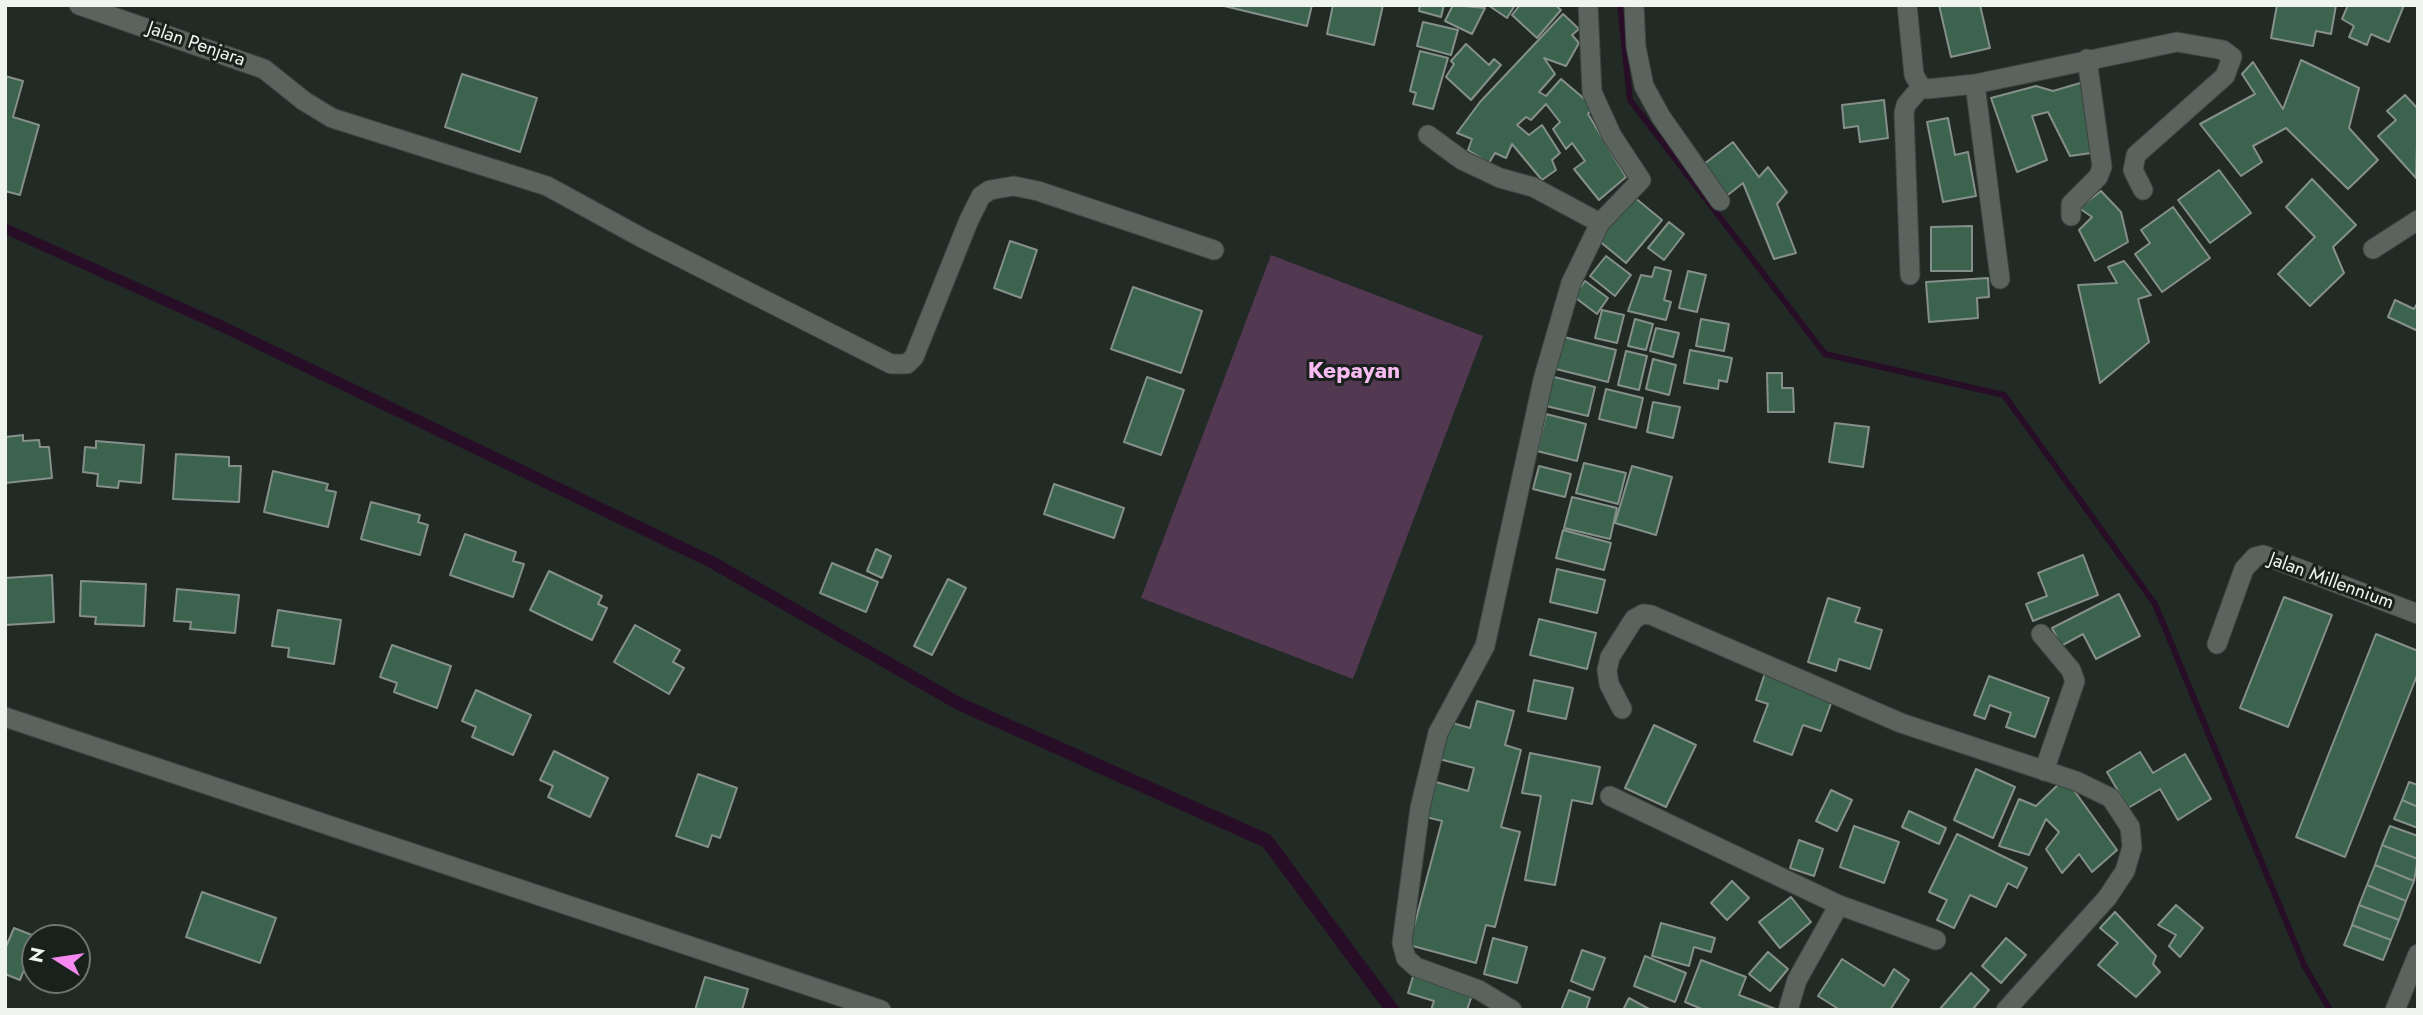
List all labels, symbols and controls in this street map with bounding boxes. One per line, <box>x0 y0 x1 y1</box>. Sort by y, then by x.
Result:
street label: Jalan Penjara <box>144 18 248 72</box>
district label: Kepayan <box>1308 358 1400 386</box>
street label: Jalan Millennium <box>2265 549 2397 615</box>
north arrow <box>21 924 91 994</box>
text: N <box>22 945 52 965</box>

